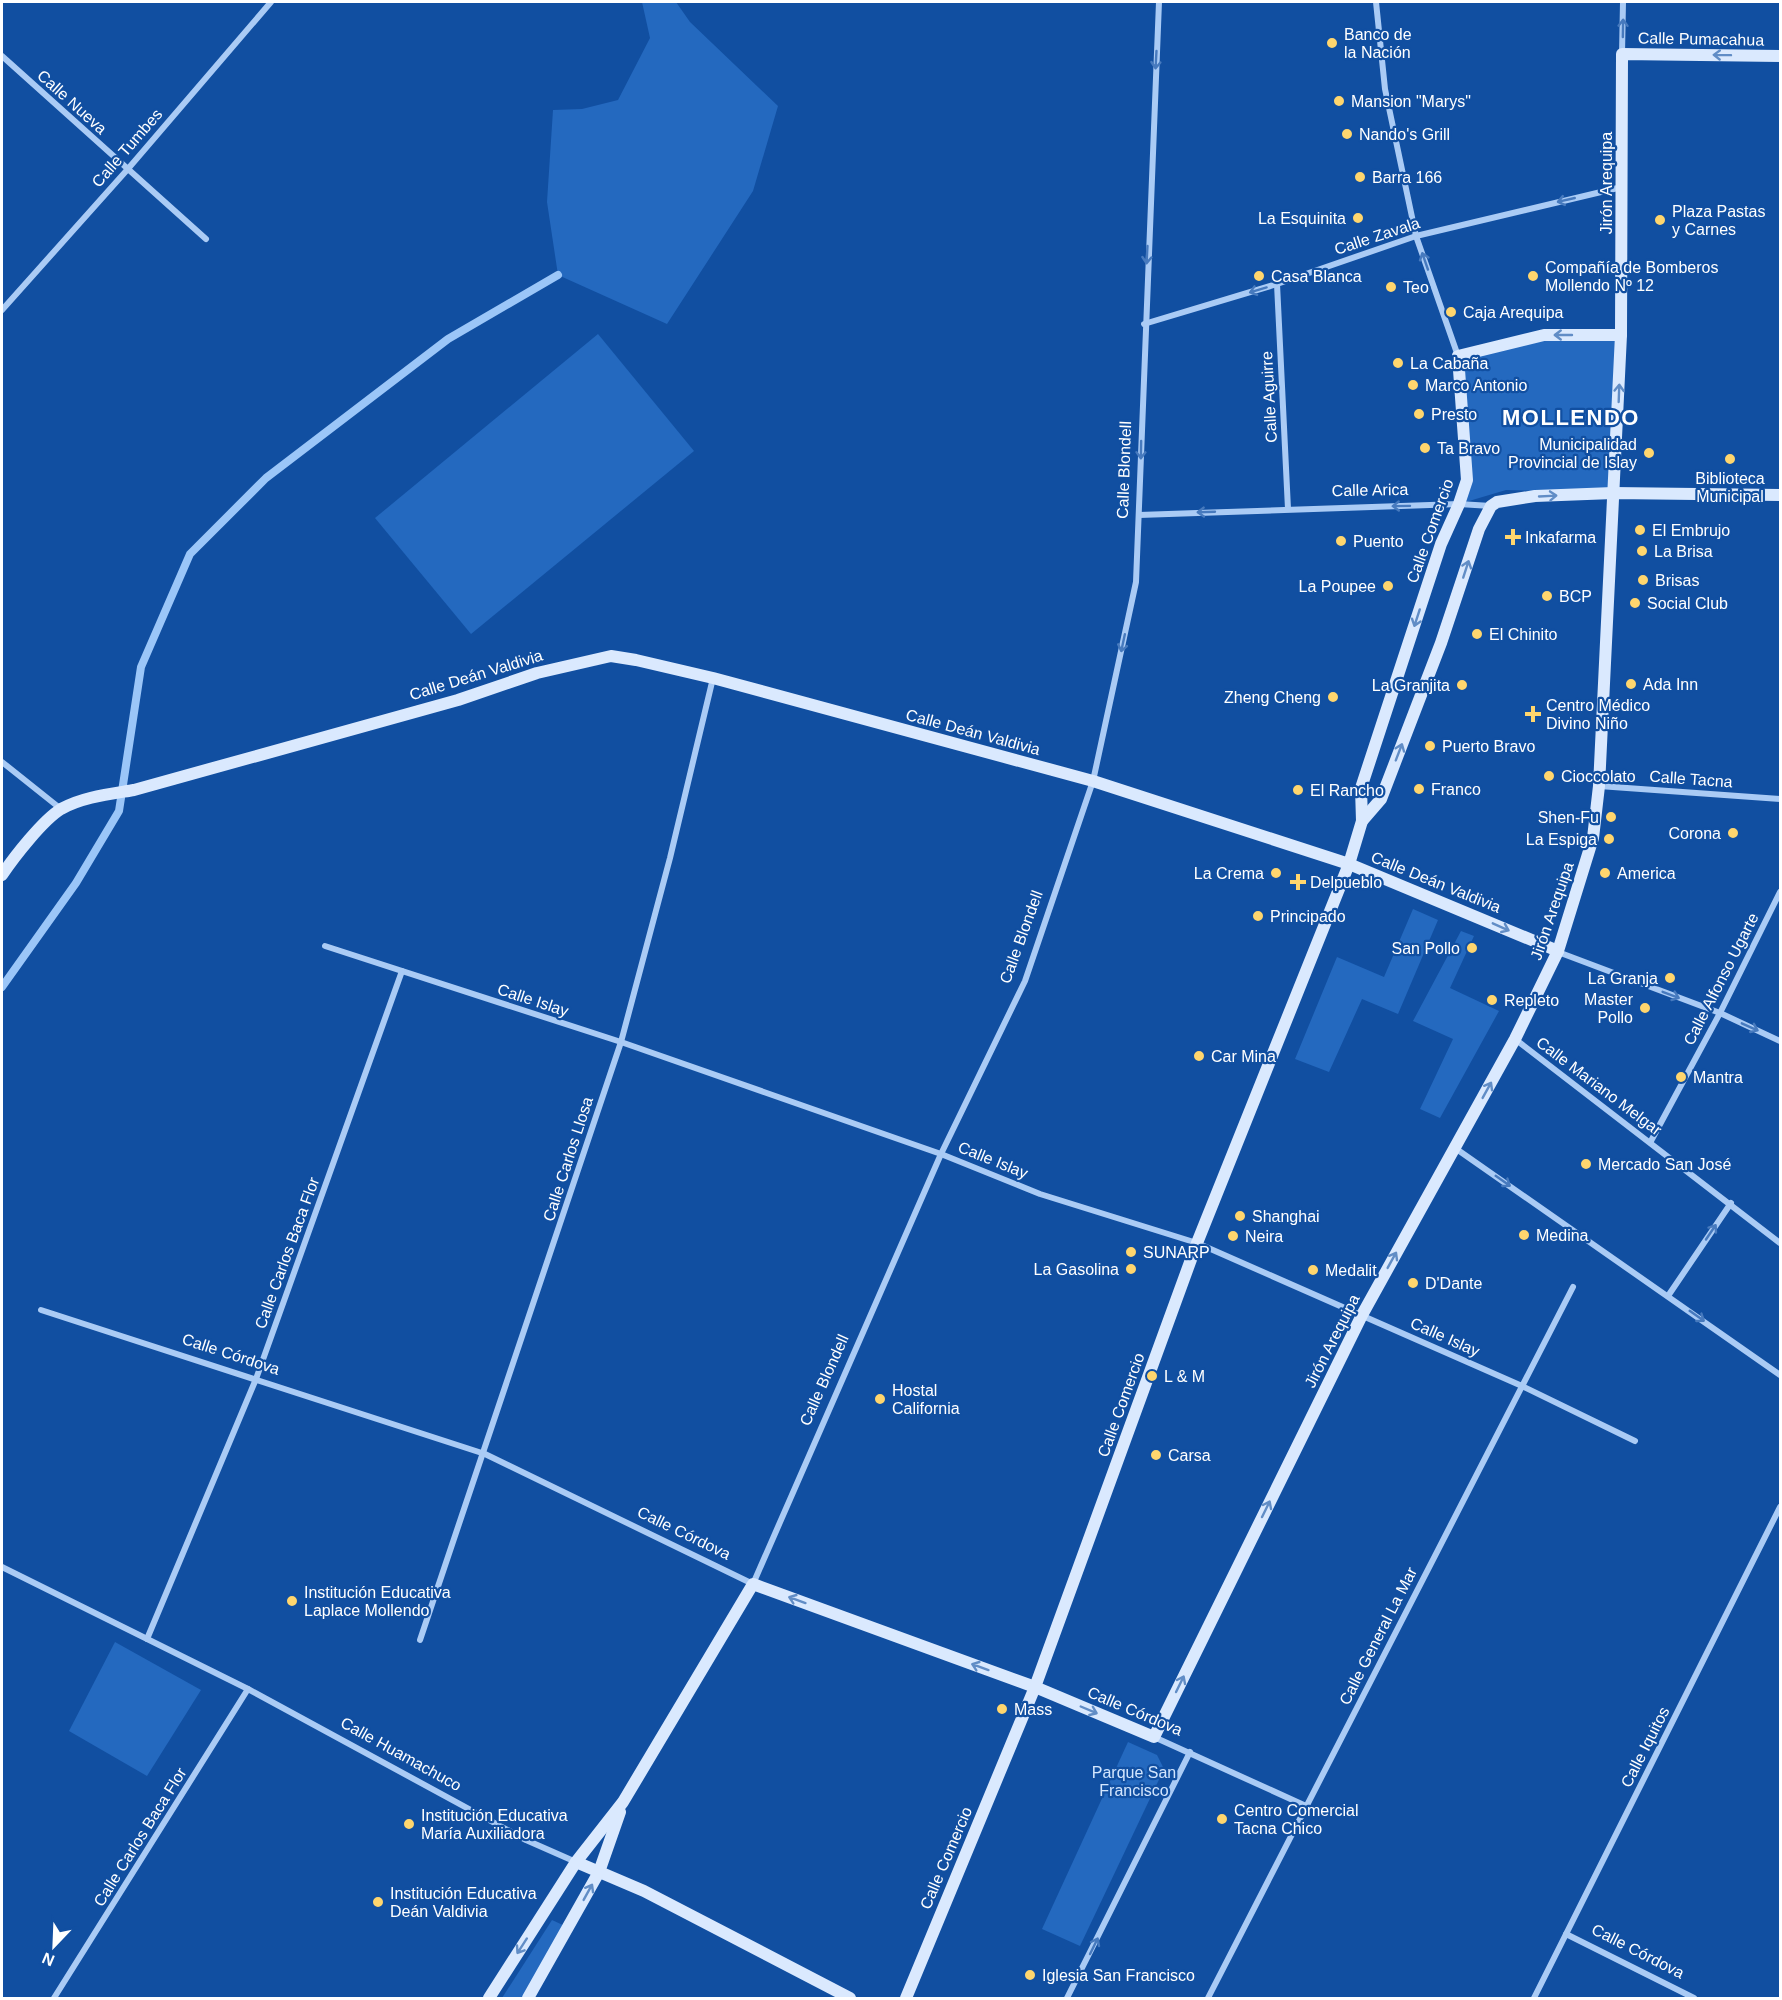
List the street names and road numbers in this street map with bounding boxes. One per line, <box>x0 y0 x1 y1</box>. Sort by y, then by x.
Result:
street label: Calle Pumacahua <box>1638 29 1764 49</box>
street label: Calle Nueva <box>34 67 110 138</box>
street label: Calle Tumbes <box>88 106 166 190</box>
street label: Jirón Arequipa <box>1598 132 1615 234</box>
street label: Calle Zavala <box>1332 214 1422 258</box>
street label: Calle Aguirre <box>1258 351 1280 443</box>
street label: Calle Blondell <box>1114 421 1134 519</box>
street label: Calle Comercio <box>1403 477 1457 585</box>
street label: Calle Arica <box>1332 481 1408 499</box>
street label: Calle Deán Valdivia <box>407 647 545 703</box>
street label: Calle Deán Valdivia <box>904 706 1042 758</box>
street label: Calle Tacna <box>1649 768 1733 790</box>
street label: Calle Deán Valdivia <box>1369 848 1503 916</box>
street label: Jirón Arequipa <box>1527 860 1577 962</box>
street label: Calle Blondell <box>996 888 1046 986</box>
street label: Calle Alfonso Ugarte <box>1680 910 1762 1048</box>
street label: Calle Islay <box>495 981 571 1019</box>
street label: Calle Mariano Melgar <box>1533 1033 1665 1139</box>
street label: Calle Carlos Llosa <box>540 1095 596 1223</box>
street label: Calle Islay <box>956 1138 1030 1182</box>
street label: Calle Carlos Baca Flor <box>252 1174 323 1331</box>
street label: Jirón Arequipa <box>1301 1291 1363 1390</box>
street label: Calle Islay <box>1408 1314 1482 1360</box>
street label: Calle Córdova <box>180 1330 282 1378</box>
street label: Calle Blondell <box>796 1332 852 1428</box>
street label: Calle Comercio <box>1094 1351 1148 1459</box>
street label: Calle Córdova <box>635 1503 733 1563</box>
street label: Calle General La Mar <box>1336 1564 1420 1708</box>
street label: Calle Córdova <box>1085 1683 1185 1739</box>
street label: Calle Iquitos <box>1617 1704 1673 1790</box>
street label: Calle Huamachuco <box>338 1714 464 1794</box>
street label: Calle Carlos Baca Flor <box>90 1764 190 1909</box>
street label: Calle Comercio <box>917 1804 975 1912</box>
street label: Calle Córdova <box>1589 1920 1687 1982</box>

